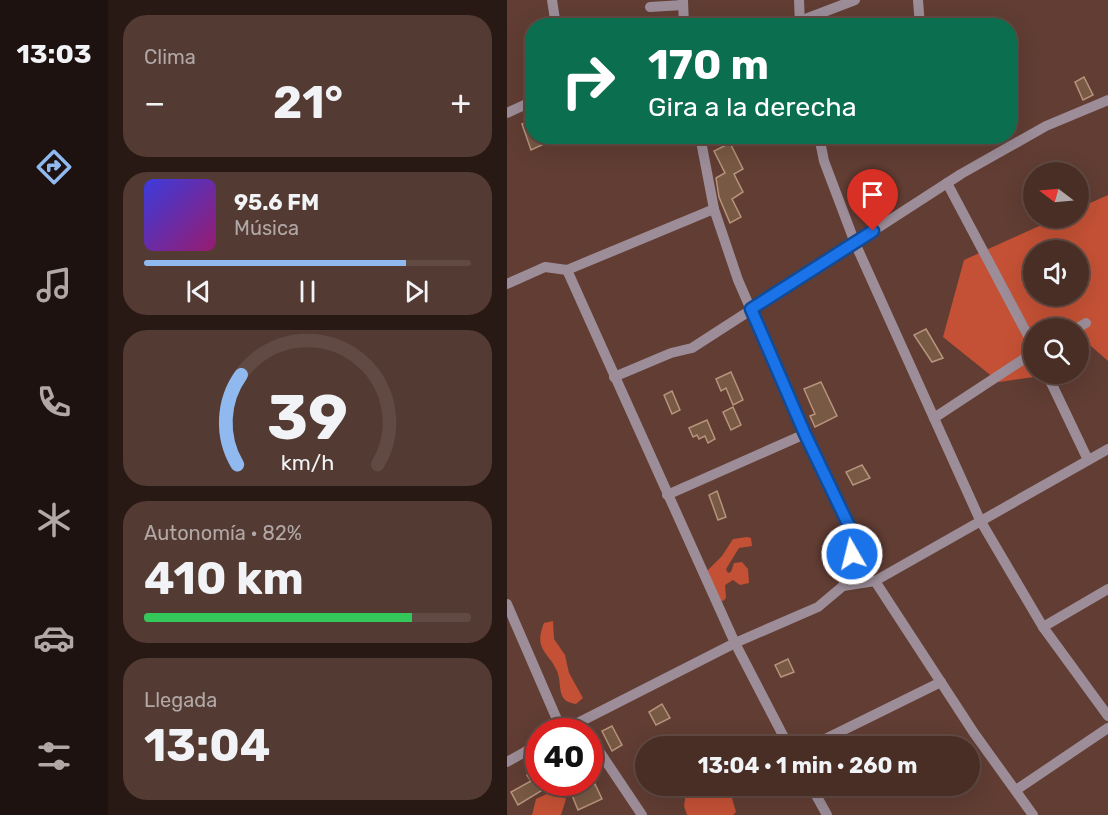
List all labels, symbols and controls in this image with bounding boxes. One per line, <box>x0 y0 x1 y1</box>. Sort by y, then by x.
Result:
text: 13:03 <box>16 38 92 70</box>
text: 170 m <box>648 40 769 90</box>
icon: right <box>549 42 627 120</box>
text: Clima <box>144 45 196 69</box>
text: 21° <box>273 76 343 129</box>
text: − <box>144 83 165 122</box>
text: + <box>450 83 471 122</box>
text: Gira a la derecha <box>648 91 857 123</box>
icon: directions <box>33 146 75 188</box>
north arrow <box>1023 162 1089 228</box>
map controls <box>1023 162 1089 384</box>
pin <box>847 169 898 231</box>
icon: arrive <box>856 178 889 211</box>
text: 95.6 FM <box>234 189 319 216</box>
text: Música <box>234 216 299 240</box>
button: sound <box>1023 240 1089 306</box>
icon: music <box>33 264 75 306</box>
icon: previous <box>182 275 215 308</box>
icon: pause <box>291 275 324 308</box>
icon: next <box>400 275 433 308</box>
button: search <box>1023 318 1089 384</box>
icon: phone <box>33 381 75 423</box>
text: 39 <box>267 381 348 455</box>
text: km/h <box>281 450 334 475</box>
icon: climate <box>33 499 75 541</box>
text: Autonomía · 82% <box>144 521 302 545</box>
position arrow <box>820 522 884 586</box>
text: 410 km <box>144 552 304 605</box>
icon: car <box>33 617 75 659</box>
text: Llegada <box>144 688 217 712</box>
speed limit sign: 40 <box>525 718 603 796</box>
text: 13:04 <box>144 719 271 772</box>
icon: filters <box>33 735 75 777</box>
text: 13:04 · 1 min · 260 m <box>698 752 917 779</box>

